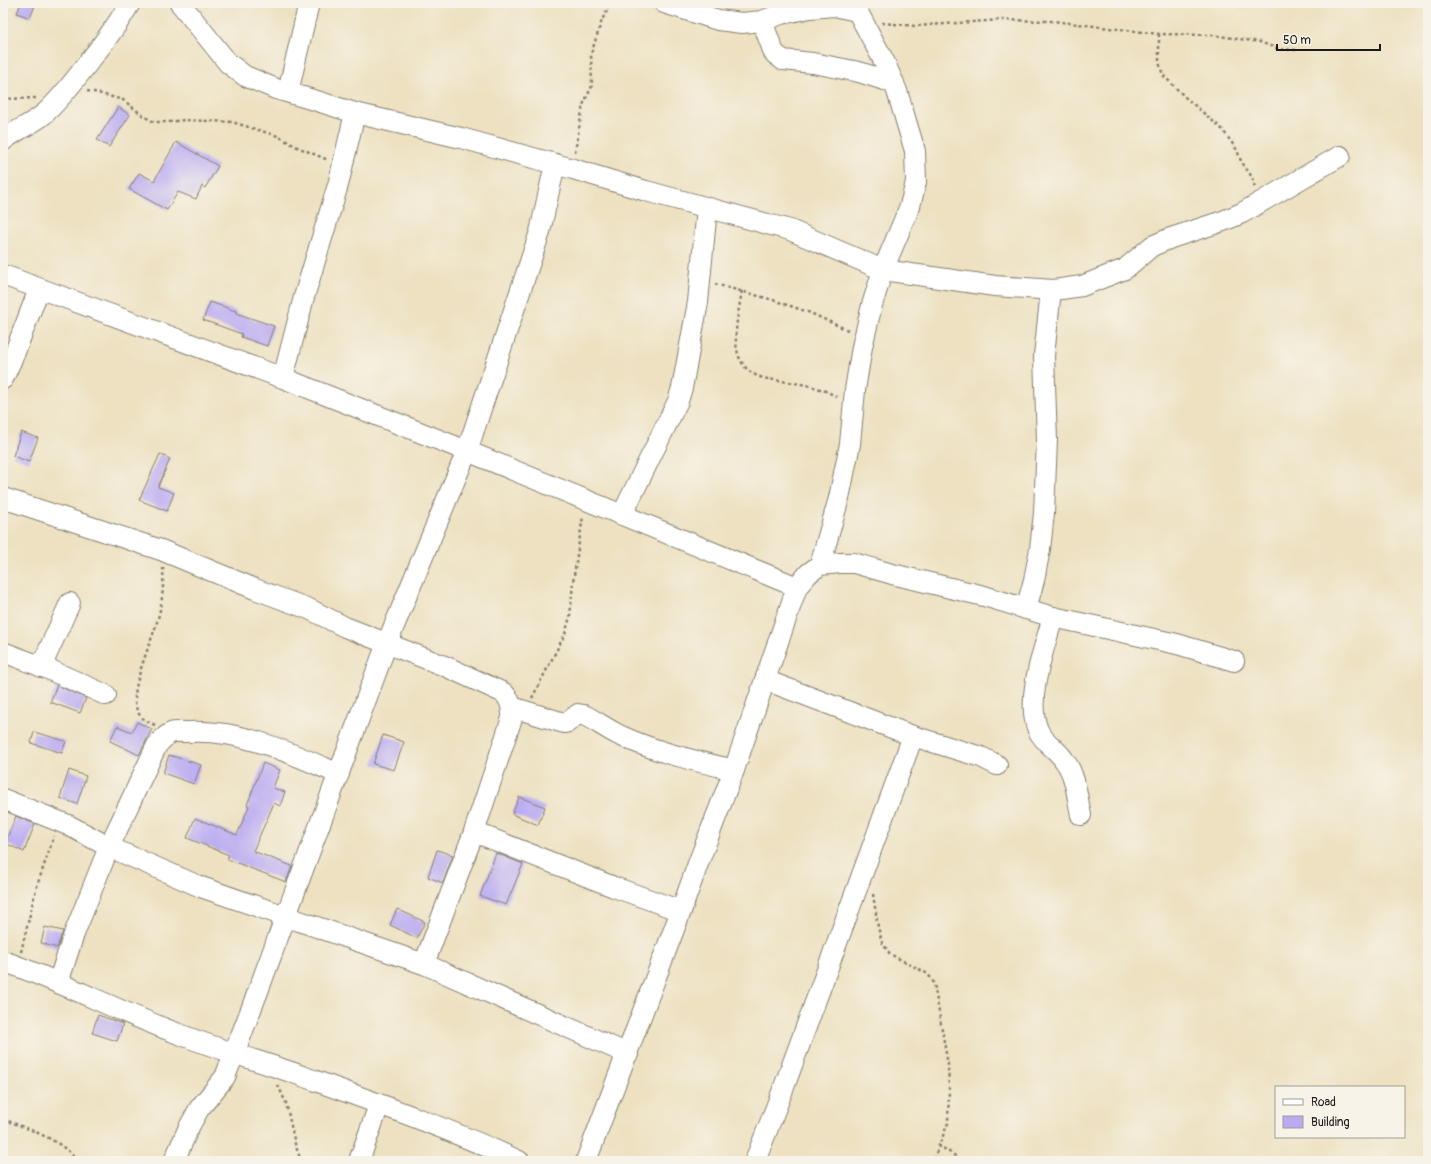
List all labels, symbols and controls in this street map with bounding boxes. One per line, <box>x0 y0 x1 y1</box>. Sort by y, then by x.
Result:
scale bar <box>1277 26 1380 52</box>
text: 50 m <box>1283 33 1311 48</box>
legend <box>1275 1086 1405 1138</box>
text: Road <box>1311 1095 1336 1110</box>
text: Building <box>1311 1115 1350 1130</box>

